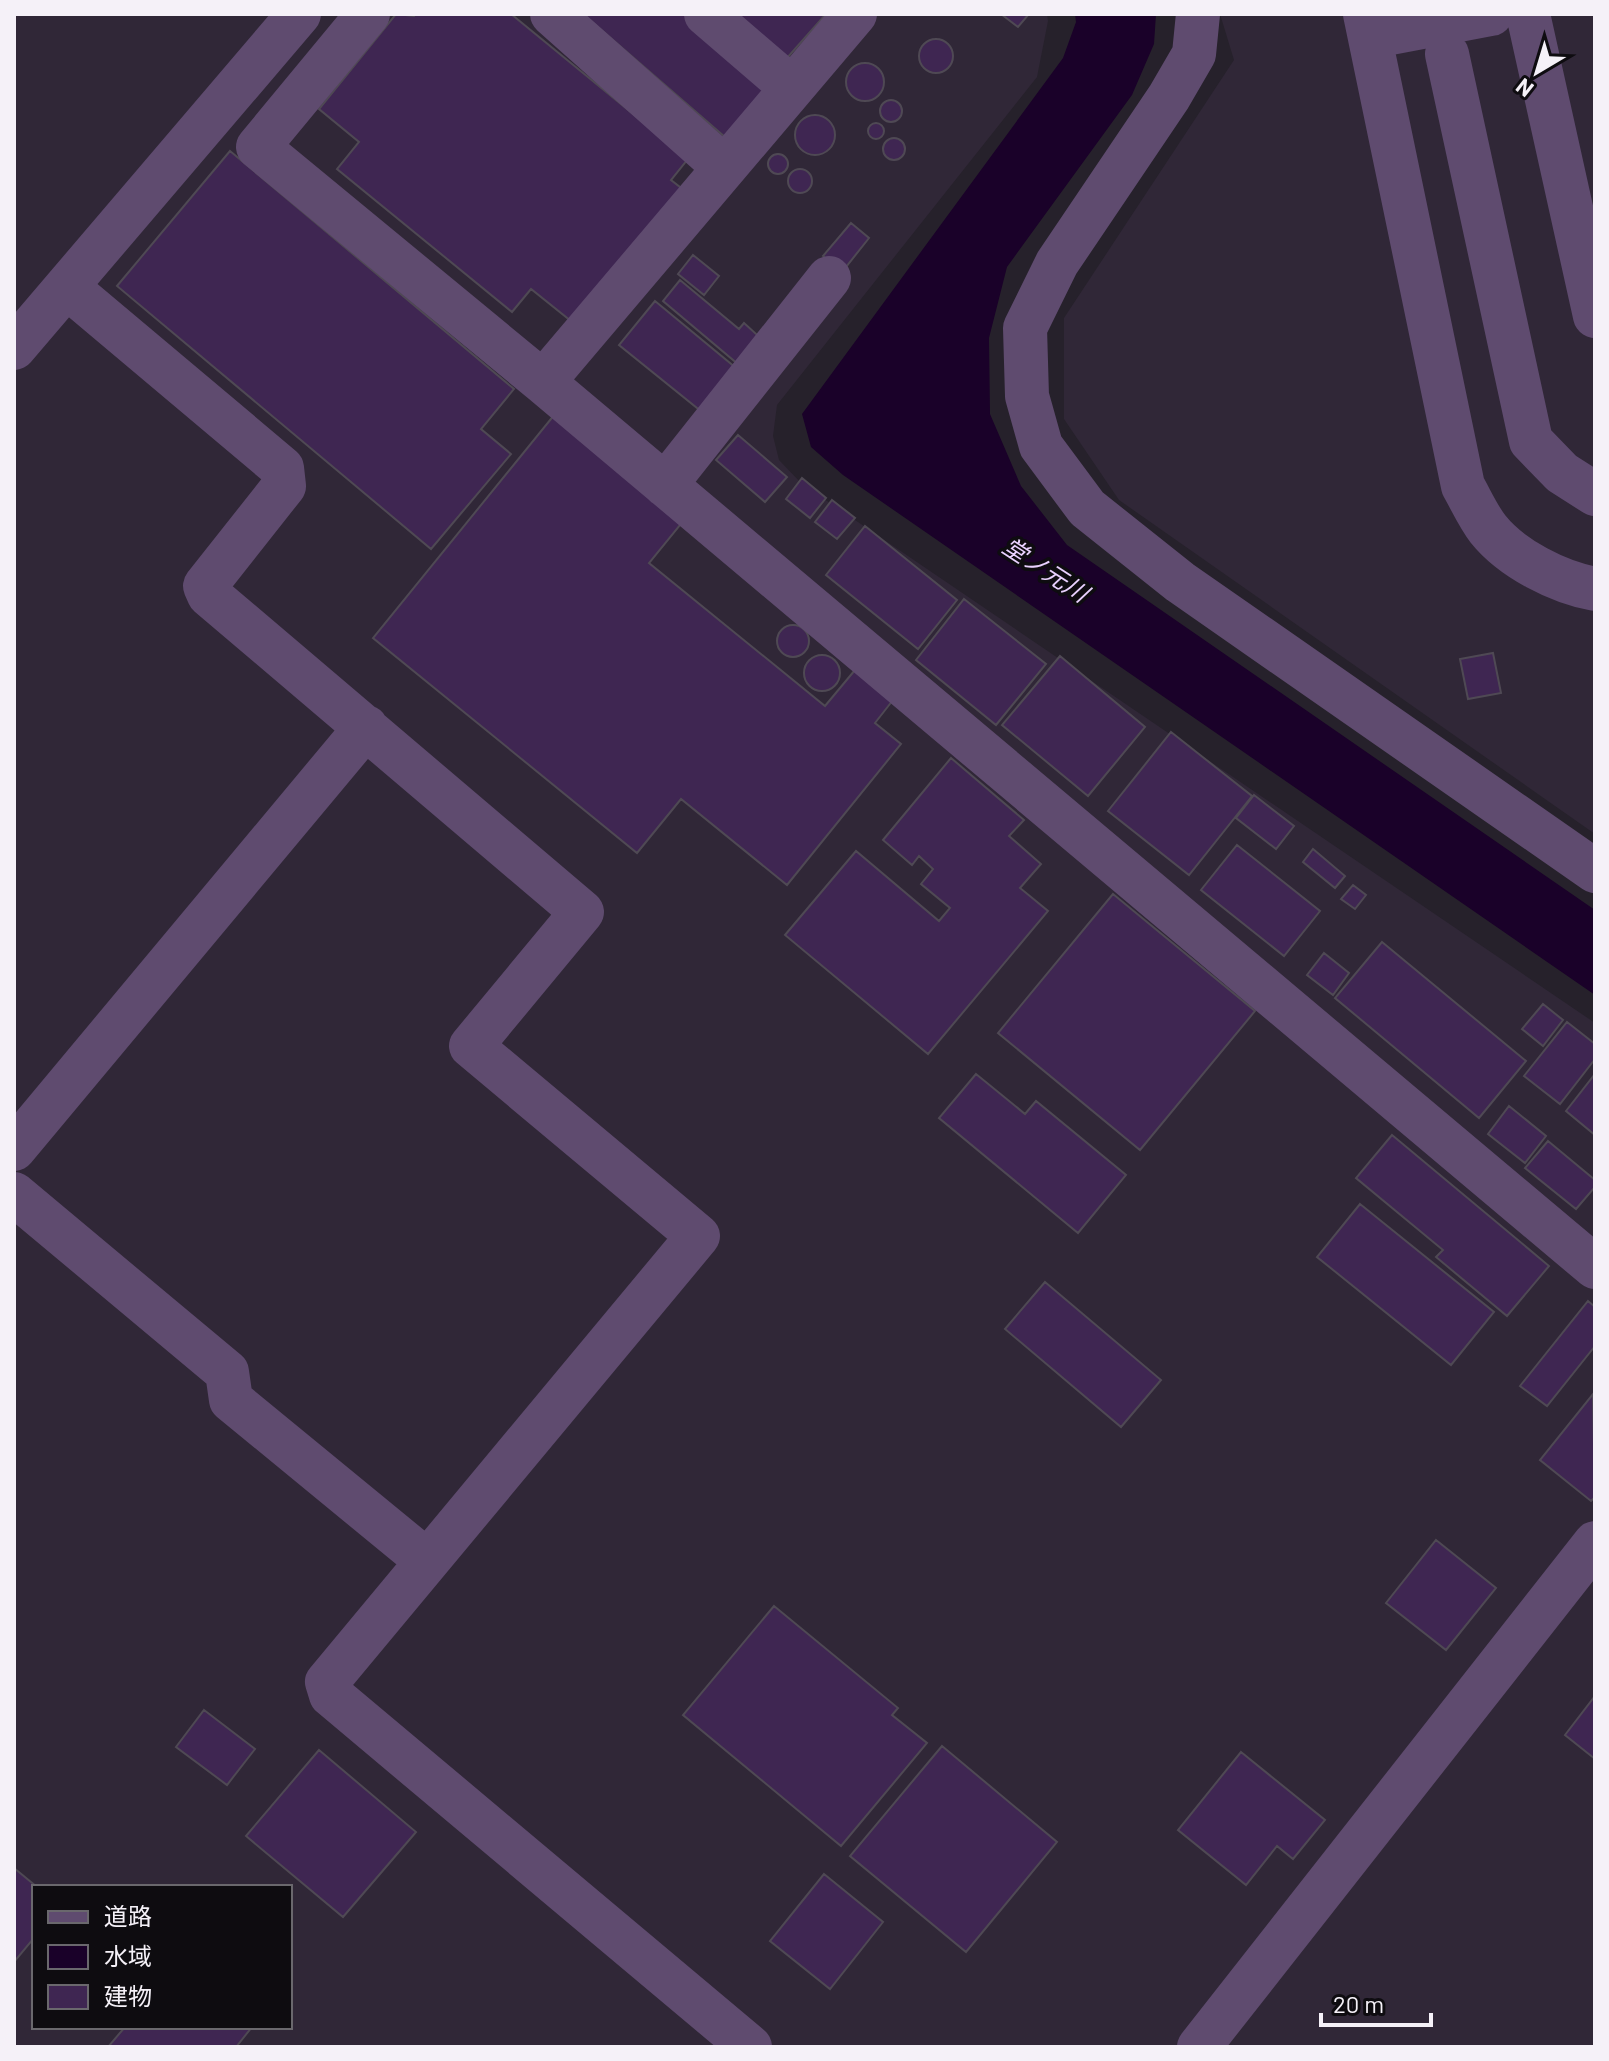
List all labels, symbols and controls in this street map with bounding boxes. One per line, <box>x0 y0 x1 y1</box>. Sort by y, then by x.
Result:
north arrow <box>1497 32 1577 112</box>
text: N <box>1510 74 1538 103</box>
water label: 堂ノ元川 <box>998 531 1097 609</box>
legend <box>32 1885 292 2029</box>
text: 道路 <box>104 1901 152 1930</box>
text: 水域 <box>104 1941 152 1970</box>
scale bar <box>1321 1977 1431 2027</box>
text: 建物 <box>104 1981 152 2010</box>
text: 20 m <box>1333 1989 1384 2018</box>

